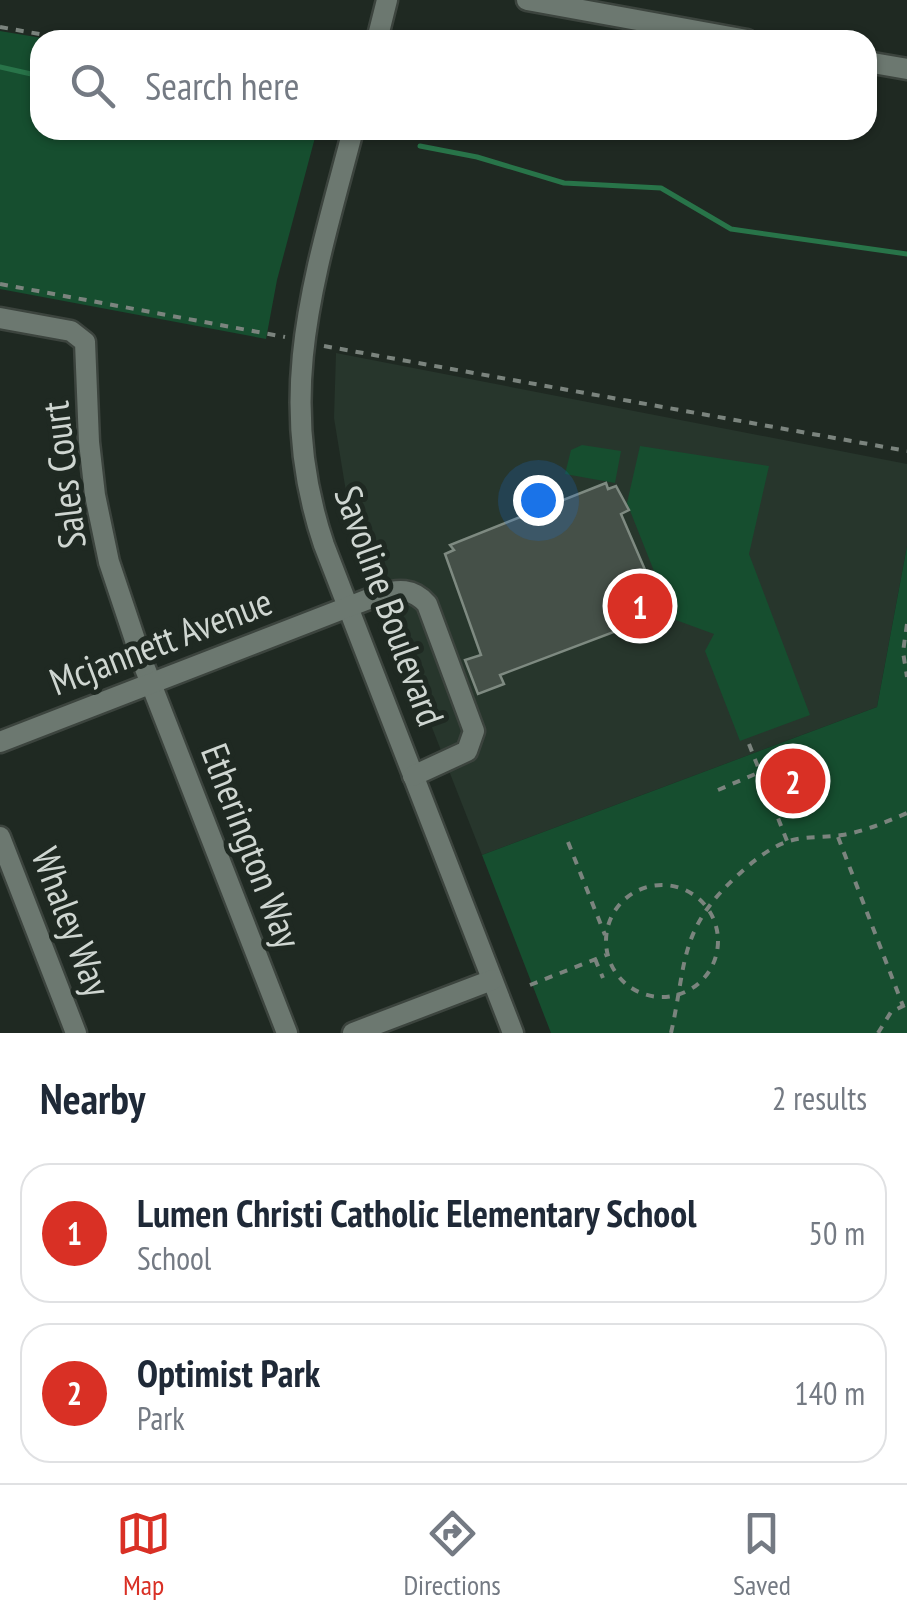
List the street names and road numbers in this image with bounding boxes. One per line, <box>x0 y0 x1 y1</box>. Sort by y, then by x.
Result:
street label: Sales Court <box>29 398 96 552</box>
street label: Savoline Boulevard <box>324 479 456 732</box>
street label: Mcjannett Avenue <box>42 576 279 705</box>
street label: Etherington Way <box>191 736 314 955</box>
street label: Whaley Way <box>22 840 123 1004</box>

